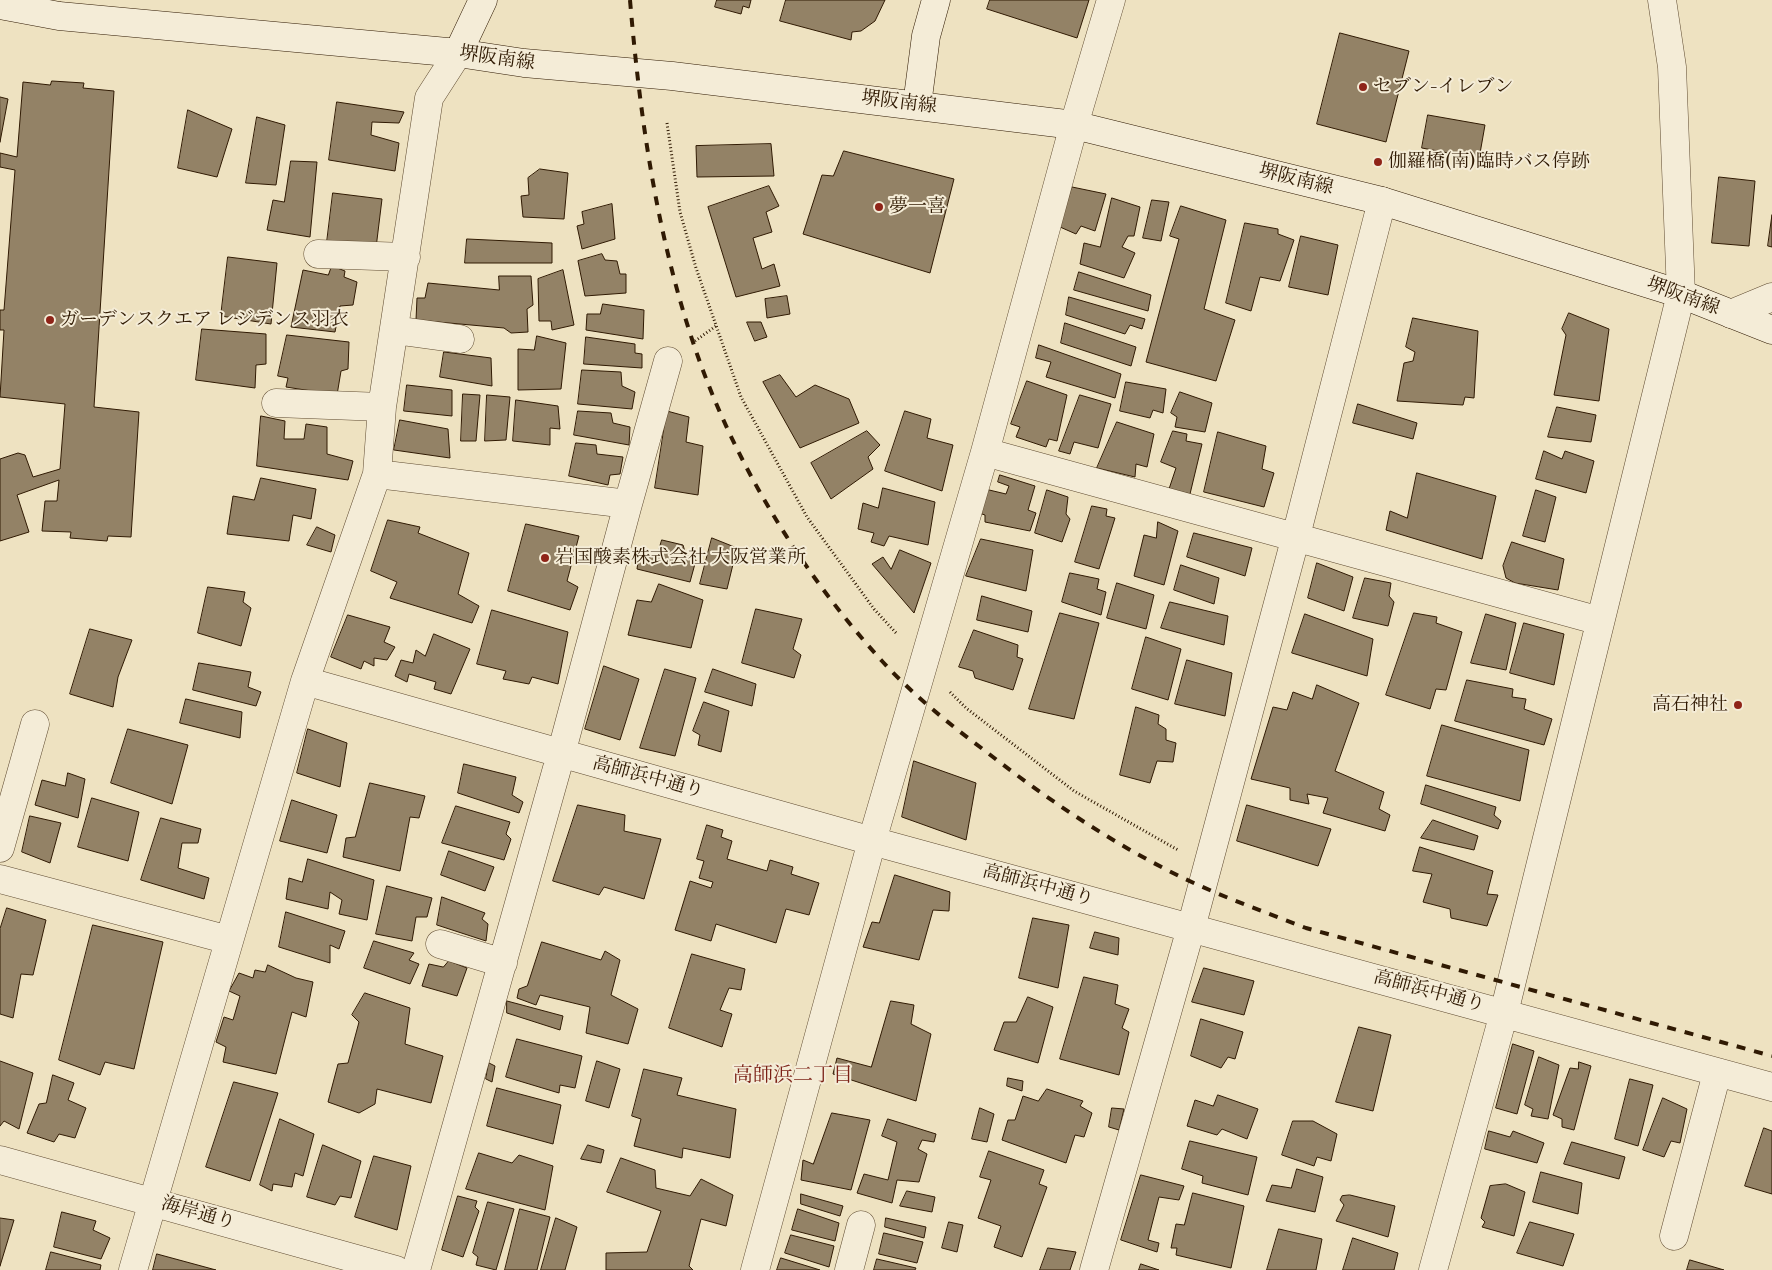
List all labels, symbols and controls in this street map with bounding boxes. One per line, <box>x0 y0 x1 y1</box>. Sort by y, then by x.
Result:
street label: 堺阪南線 <box>458 42 536 76</box>
place label: セブン-イレブン <box>1373 76 1514 98</box>
marker: セブン-イレブン <box>1357 81 1369 93</box>
street label: 堺阪南線 <box>860 87 938 119</box>
place label: 伽羅橋(南)臨時バス停跡 <box>1388 151 1590 173</box>
marker: 伽羅橋(南)臨時バス停跡 <box>1372 156 1384 168</box>
street label: 堺阪南線 <box>1256 160 1336 200</box>
place label: 夢一喜 <box>889 196 946 218</box>
marker: 夢一喜 <box>873 201 885 213</box>
street label: 堺阪南線 <box>1643 273 1723 321</box>
place label: ガーデンスクエア レジデンス羽衣 <box>60 309 349 331</box>
marker: ガーデンスクエア レジデンス羽衣 <box>44 314 56 326</box>
place label: 岩国酸素株式会社 大阪営業所 <box>555 547 806 569</box>
marker: 岩国酸素株式会社 大阪営業所 <box>539 552 551 564</box>
place label: 高石神社 <box>1652 694 1728 716</box>
marker: 高石神社 <box>1732 699 1744 711</box>
street label: 高師浜中通り <box>590 752 706 804</box>
street label: 高師浜中通り <box>980 860 1096 912</box>
street label: 高師浜中通り <box>1371 966 1487 1018</box>
district label: 高師浜二丁目 <box>733 1064 853 1088</box>
street label: 海岸通り <box>158 1193 238 1235</box>

